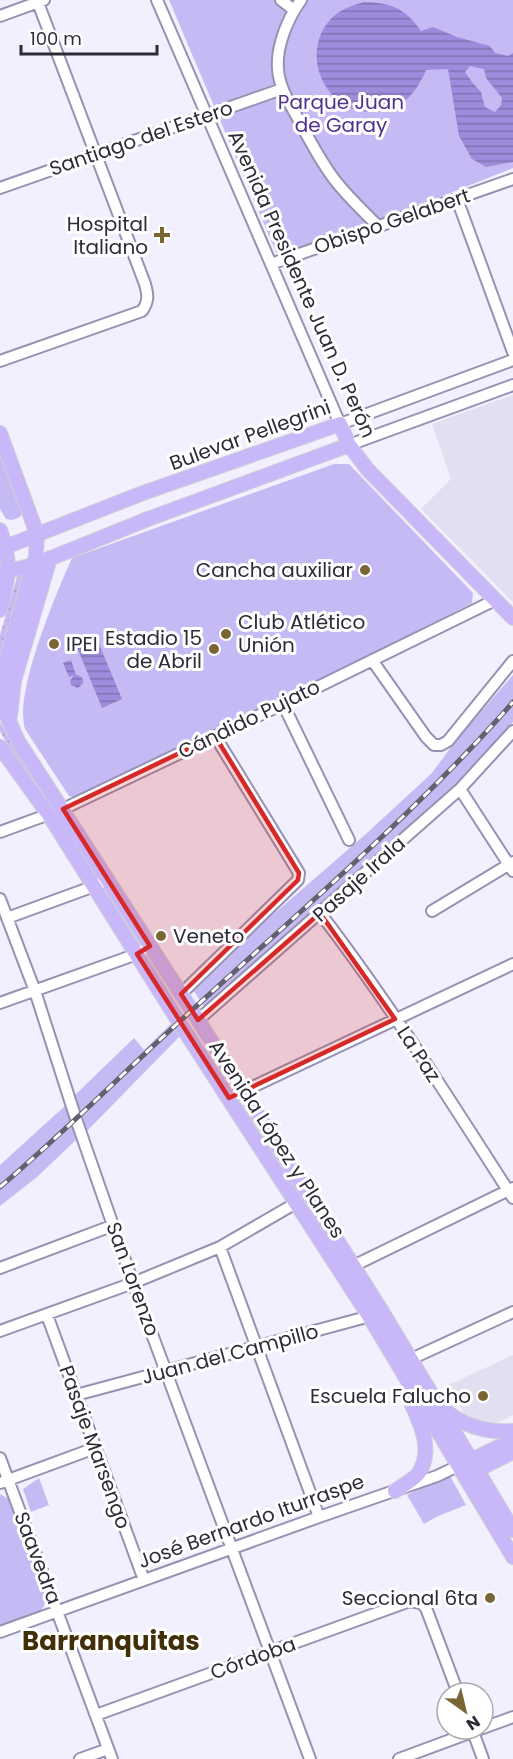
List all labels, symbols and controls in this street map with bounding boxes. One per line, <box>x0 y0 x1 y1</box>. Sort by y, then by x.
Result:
scale bar <box>21 18 158 56</box>
text: 100 m <box>30 26 82 51</box>
park label: Parque Juan de Garay <box>278 88 404 139</box>
street label: Santiago del Estero <box>46 93 236 183</box>
street label: Avenida Presidente Juan D. Perón <box>221 126 383 442</box>
street label: Obispo Gelabert <box>310 181 474 261</box>
place label: Hospital Italiano <box>67 210 148 261</box>
marker: Hospital Italiano <box>153 226 171 244</box>
street label: Bulevar Pellegrini <box>165 393 335 477</box>
place label: Cancha auxiliar <box>196 556 353 584</box>
marker: Cancha auxiliar <box>358 563 372 577</box>
place label: Club Atlético Unión <box>238 608 365 659</box>
place label: Estadio 15 de Abril <box>105 624 202 675</box>
marker: Club Atlético Unión <box>219 627 233 641</box>
place label: IPEI <box>66 630 98 658</box>
marker: IPEI <box>47 637 61 651</box>
marker: Estadio 15 de Abril <box>207 642 221 656</box>
street label: Cándido Pujato <box>173 672 325 766</box>
street label: Pasaje Irala <box>306 830 412 928</box>
place label: Veneto <box>173 922 244 950</box>
marker: Veneto <box>154 929 168 943</box>
street label: La Paz <box>390 1021 448 1087</box>
street label: Avenida López y Planes <box>202 1034 352 1244</box>
street label: San Lorenzo <box>99 1218 167 1340</box>
street label: Juan del Campillo <box>139 1317 321 1391</box>
street label: Pasaje Marsengo <box>52 1361 138 1533</box>
place label: Escuela Falucho <box>310 1382 471 1410</box>
marker: Escuela Falucho <box>476 1389 490 1403</box>
street label: José Bernardo Iturraspe <box>134 1467 368 1575</box>
street label: Saavedra <box>8 1508 68 1608</box>
place label: Seccional 6ta <box>342 1584 478 1612</box>
marker: Seccional 6ta <box>483 1591 497 1605</box>
district label: Barranquitas <box>22 1623 200 1659</box>
street label: Córdoba <box>206 1630 300 1686</box>
north arrow <box>435 1681 495 1741</box>
text: N <box>462 1710 485 1736</box>

